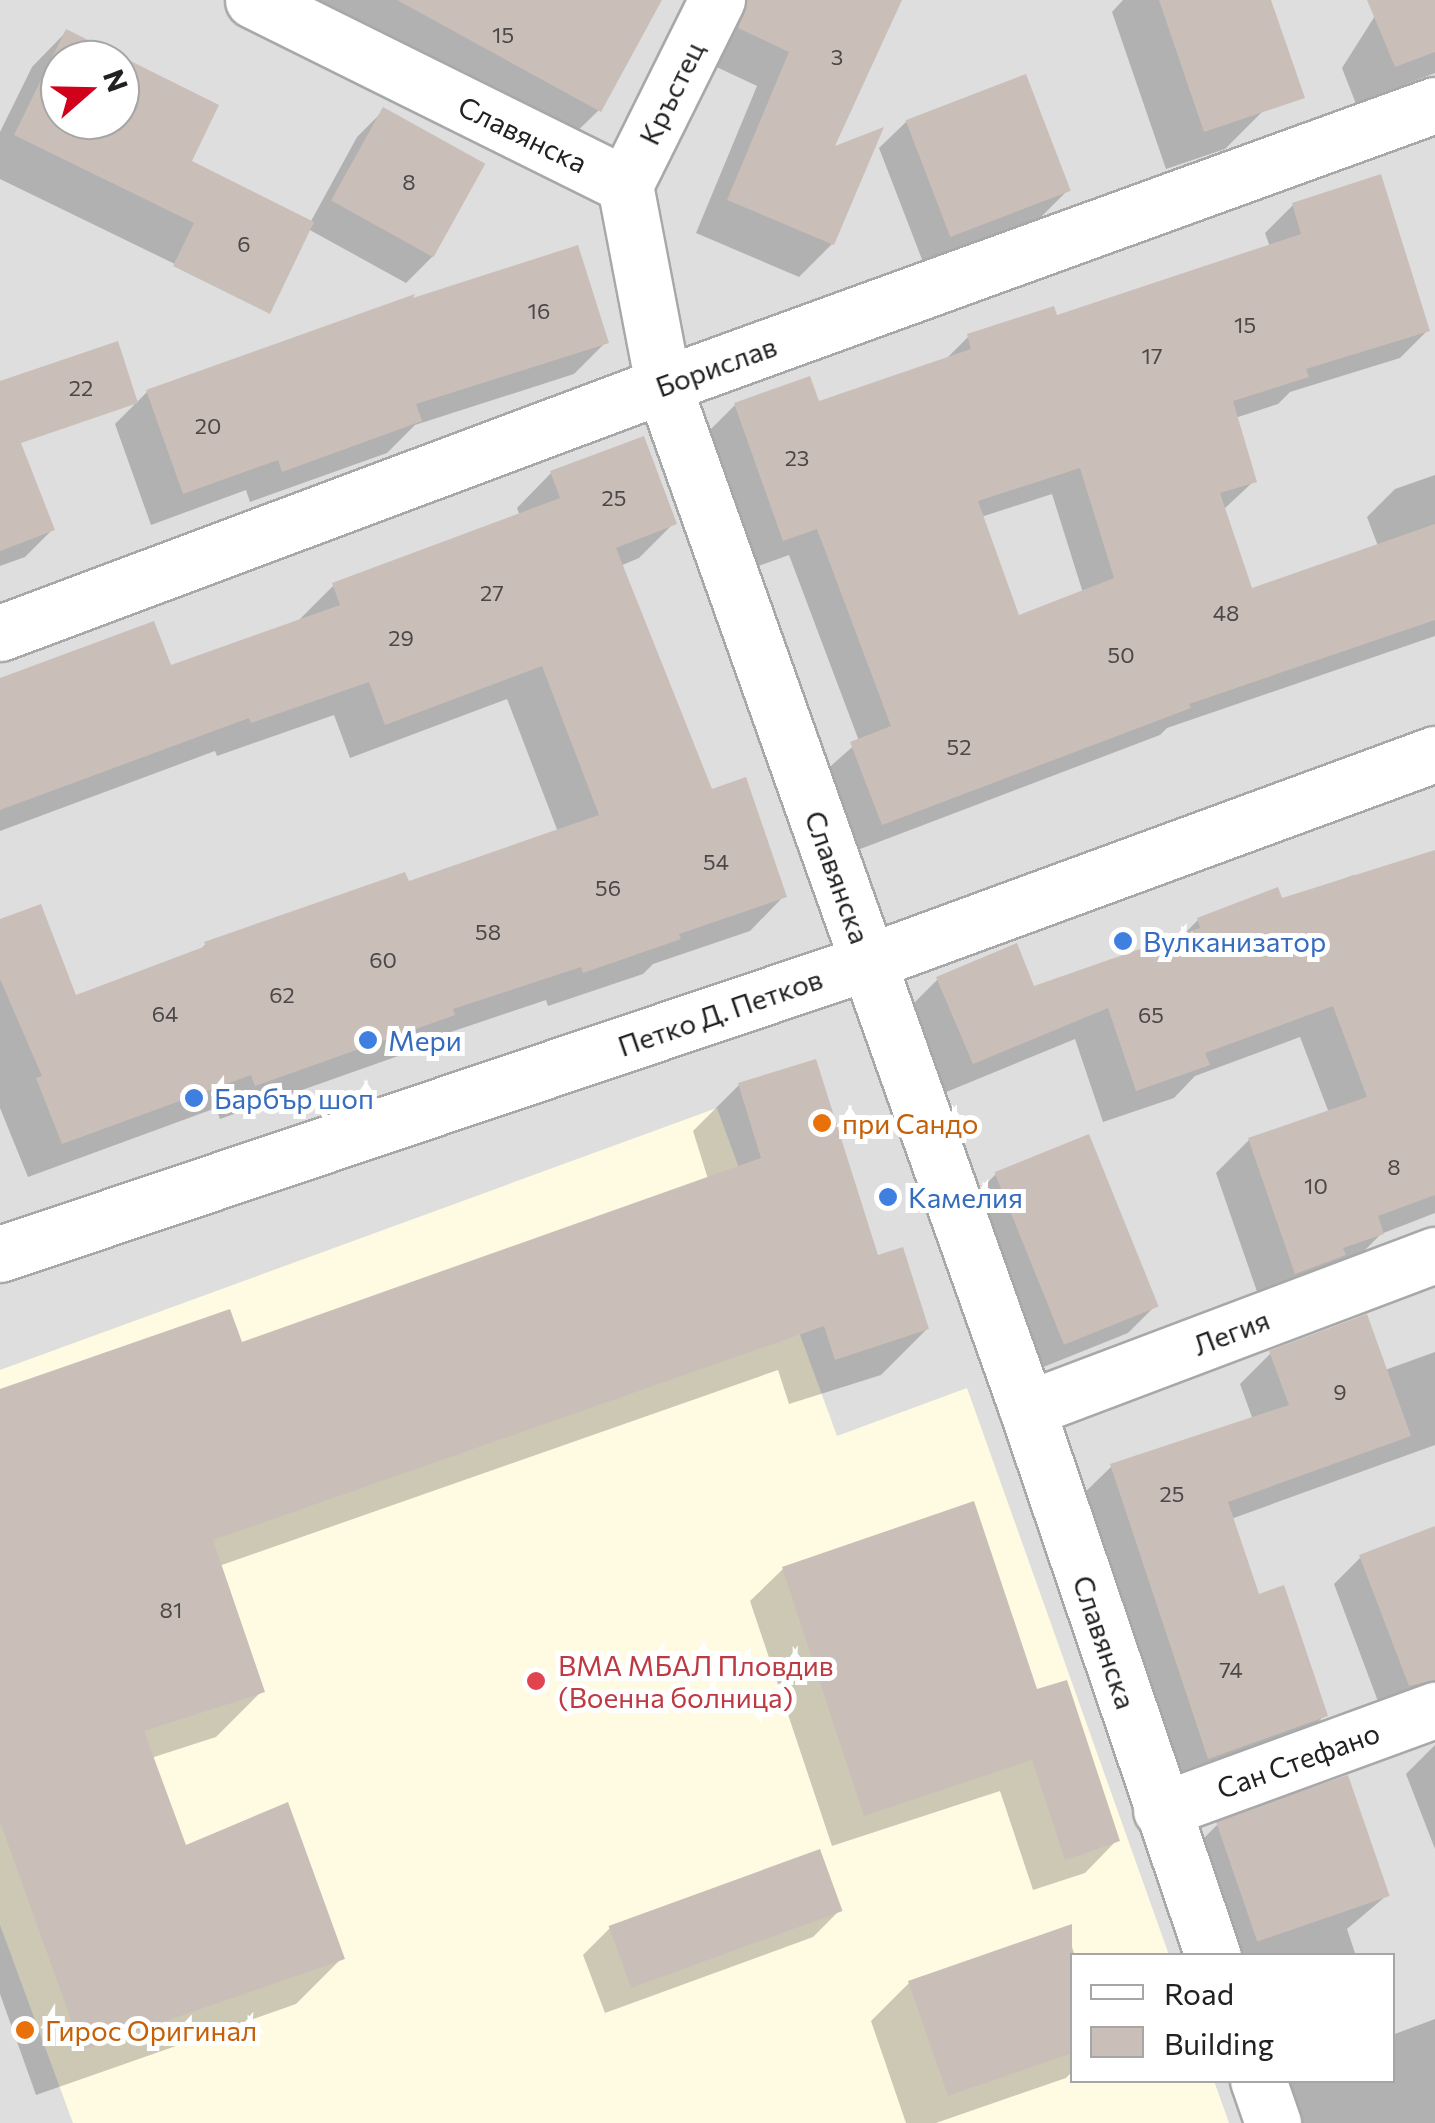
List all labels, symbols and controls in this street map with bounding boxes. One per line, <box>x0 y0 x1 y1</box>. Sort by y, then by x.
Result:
house number: 15 <box>492 22 514 48</box>
street label: Кръстец <box>632 36 710 150</box>
north arrow <box>40 40 140 140</box>
house number: 3 <box>831 44 843 70</box>
text: N <box>97 65 136 96</box>
street label: Славянска <box>453 88 593 180</box>
house number: 8 <box>402 169 416 195</box>
house number: 6 <box>237 231 251 257</box>
house number: 16 <box>528 298 550 324</box>
house number: 15 <box>1234 312 1256 338</box>
street label: Борислав <box>651 329 781 403</box>
house number: 17 <box>1141 343 1163 369</box>
house number: 22 <box>69 375 93 401</box>
house number: 20 <box>195 413 221 439</box>
house number: 23 <box>785 445 809 471</box>
house number: 25 <box>602 485 626 511</box>
house number: 27 <box>480 580 504 606</box>
house number: 48 <box>1213 600 1239 626</box>
house number: 29 <box>388 625 414 651</box>
house number: 50 <box>1108 642 1134 668</box>
house number: 52 <box>947 734 971 760</box>
street label: Славянска <box>798 806 878 948</box>
house number: 54 <box>703 849 729 875</box>
house number: 56 <box>595 875 621 901</box>
house number: 58 <box>475 919 501 945</box>
place label: Вулканизатор <box>1143 924 1326 958</box>
marker: Вулканизатор <box>1112 930 1134 952</box>
house number: 60 <box>369 947 397 973</box>
street label: Петко Д. Петков <box>613 961 827 1063</box>
house number: 62 <box>269 982 295 1008</box>
house number: 64 <box>152 1001 178 1027</box>
house number: 65 <box>1138 1002 1164 1028</box>
place label: Мери <box>388 1023 462 1057</box>
marker: Мери <box>357 1029 379 1051</box>
place label: Барбър шоп <box>214 1081 374 1115</box>
marker: Барбър шоп <box>183 1087 205 1109</box>
place label: при Сандо <box>842 1106 978 1140</box>
marker: при Сандо <box>811 1112 833 1134</box>
house number: 8 <box>1387 1154 1401 1180</box>
house number: 10 <box>1304 1173 1328 1199</box>
place label: Камелия <box>908 1180 1023 1214</box>
marker: Камелия <box>877 1186 899 1208</box>
street label: Легия <box>1188 1302 1274 1362</box>
house number: 9 <box>1333 1379 1347 1405</box>
house number: 25 <box>1160 1481 1184 1507</box>
street label: Славянска <box>1067 1571 1143 1713</box>
house number: 81 <box>160 1597 182 1623</box>
place label: ВМА МБАЛ Пловдив (Военна болница) <box>558 1648 834 1714</box>
house number: 74 <box>1219 1657 1243 1683</box>
marker: ВМА МБАЛ Пловдив (Военна болница) <box>523 1668 549 1694</box>
street label: Сан Стефано <box>1212 1715 1384 1805</box>
legend <box>1070 1953 1395 2083</box>
text: Road <box>1164 1974 1234 2011</box>
place label: Гирос Оригинал <box>45 2013 257 2047</box>
marker: Гирос Оригинал <box>14 2019 36 2041</box>
text: Building <box>1164 2024 1274 2061</box>

